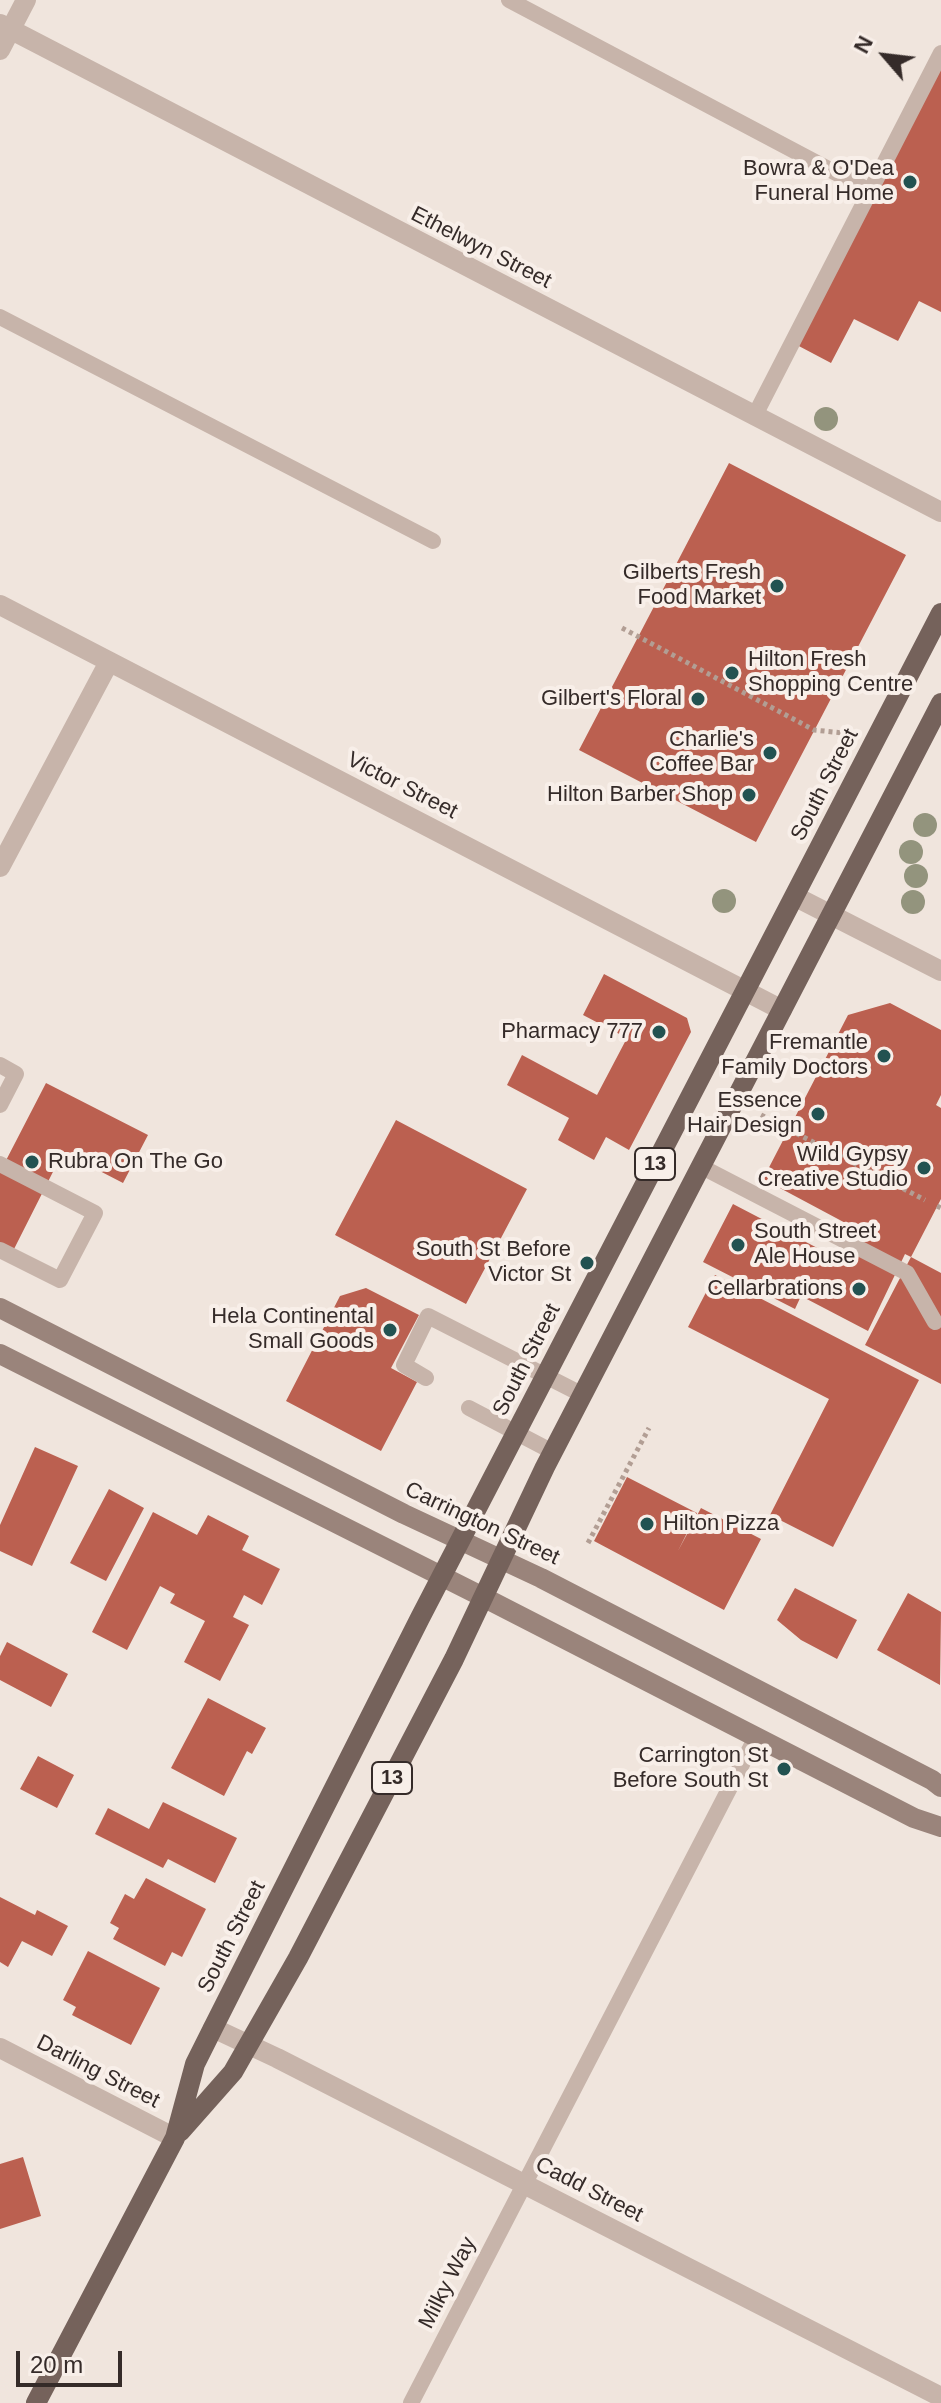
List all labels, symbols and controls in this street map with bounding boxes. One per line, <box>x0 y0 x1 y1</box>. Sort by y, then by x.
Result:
north arrow <box>845 16 925 96</box>
text: N <box>849 32 878 57</box>
place label: Bowra & O'Dea Funeral Home <box>743 156 894 208</box>
marker: Bowra & O'Dea Funeral Home <box>901 173 919 191</box>
street label: Ethelwyn Street <box>406 201 556 295</box>
place label: Gilberts Fresh Food Market <box>623 560 761 612</box>
marker: Gilberts Fresh Food Market <box>768 577 786 595</box>
place label: Hilton Fresh Shopping Centre <box>748 647 913 698</box>
marker: Hilton Fresh Shopping Centre <box>723 664 741 682</box>
place label: Gilbert's Floral <box>541 686 682 712</box>
marker: Gilbert's Floral <box>689 690 707 708</box>
street label: South Street <box>785 725 865 845</box>
place label: Charlie's Coffee Bar <box>649 727 754 778</box>
marker: Charlie's Coffee Bar <box>761 744 779 762</box>
street label: Victor Street <box>342 747 462 825</box>
place label: Hilton Barber Shop <box>547 782 733 808</box>
marker: Hilton Barber Shop <box>740 786 758 804</box>
place label: Pharmacy 777 <box>501 1019 643 1045</box>
marker: Pharmacy 777 <box>650 1023 668 1041</box>
place label: Fremantle Family Doctors <box>721 1030 868 1082</box>
marker: Fremantle Family Doctors <box>875 1047 893 1065</box>
place label: Essence Hair Design <box>687 1088 802 1140</box>
marker: Essence Hair Design <box>809 1105 827 1123</box>
place label: Wild Gypsy Creative Studio <box>758 1142 908 1194</box>
road number: 13 <box>635 1148 675 1180</box>
place label: Rubra On The Go <box>48 1149 223 1175</box>
marker: Rubra On The Go <box>23 1153 41 1171</box>
marker: Wild Gypsy Creative Studio <box>915 1159 933 1177</box>
place label: South Street Ale House <box>754 1219 876 1270</box>
marker: South Street Ale House <box>729 1236 747 1254</box>
place label: South St Before Victor St <box>416 1237 571 1288</box>
marker: South St Before Victor St <box>578 1254 596 1272</box>
place label: Cellarbrations <box>707 1276 843 1302</box>
marker: Cellarbrations <box>850 1280 868 1298</box>
street label: South Street <box>487 1300 567 1420</box>
place label: Hela Continental Small Goods <box>211 1304 374 1356</box>
marker: Hela Continental Small Goods <box>381 1321 399 1339</box>
street label: Carrington Street <box>401 1477 563 1571</box>
place label: Hilton Pizza <box>663 1511 779 1537</box>
marker: Hilton Pizza <box>638 1515 656 1533</box>
place label: Carrington St Before South St <box>613 1743 768 1794</box>
marker: Carrington St Before South St <box>775 1760 793 1778</box>
road number: 13 <box>372 1762 412 1794</box>
street label: South Street <box>192 1877 272 1997</box>
street label: Darling Street <box>32 2030 164 2114</box>
street label: Cadd Street <box>531 2152 647 2228</box>
street label: Milky Way <box>414 2233 482 2333</box>
scale bar <box>20 2335 126 2385</box>
text: 20 m <box>30 2351 83 2378</box>

